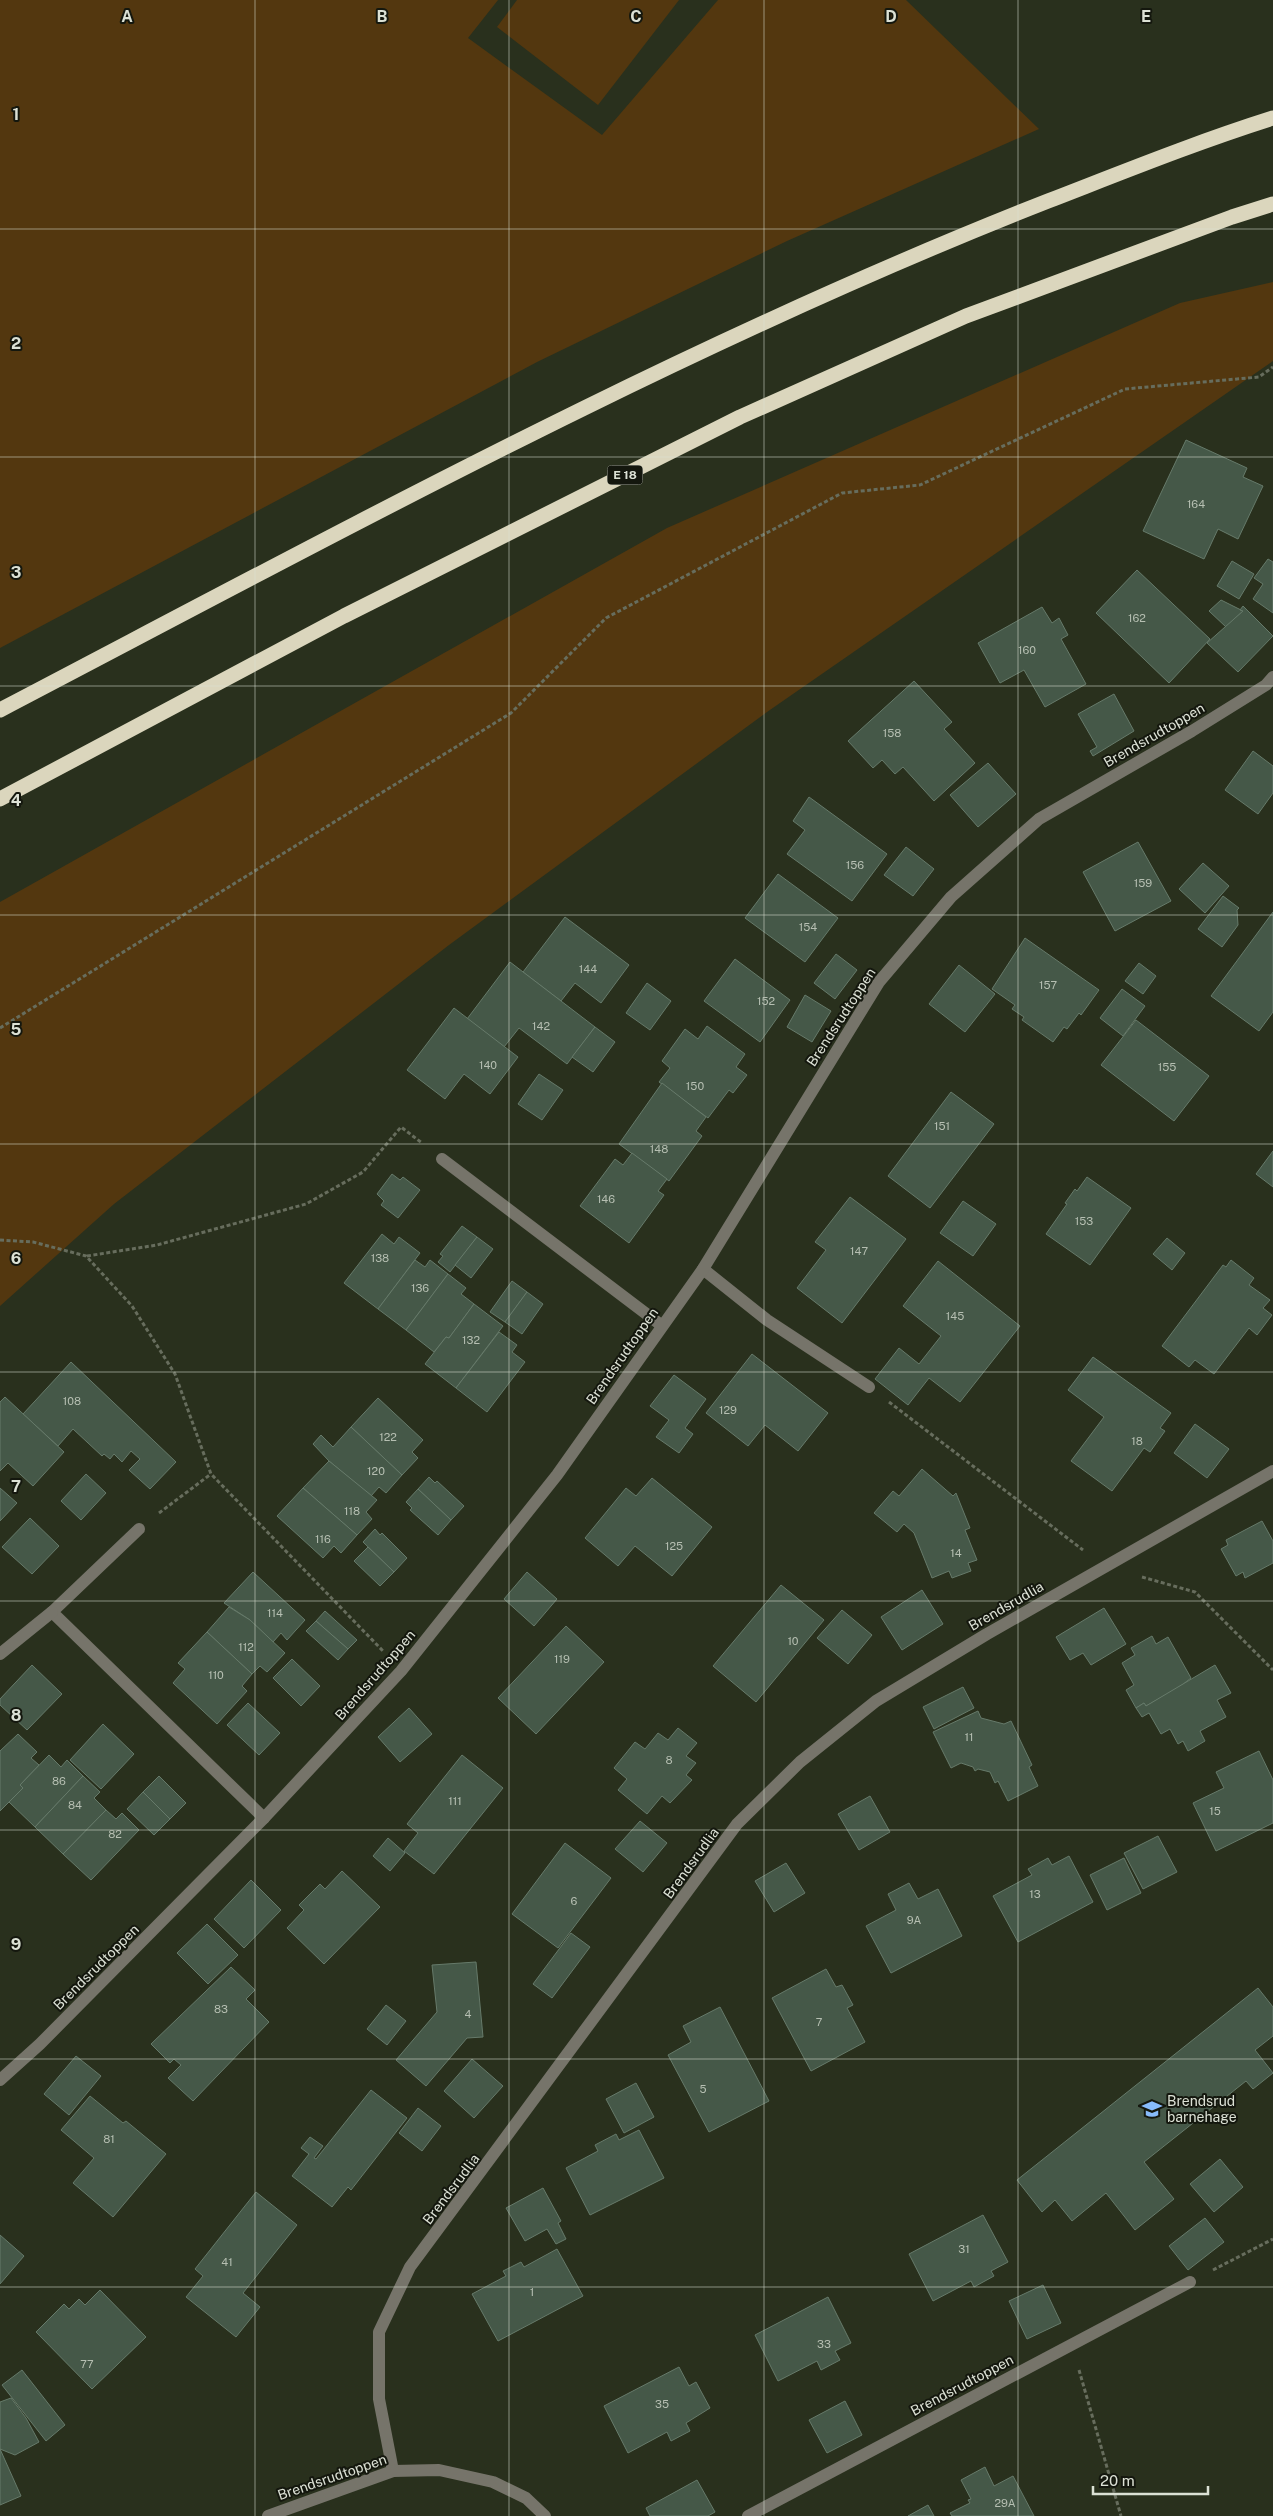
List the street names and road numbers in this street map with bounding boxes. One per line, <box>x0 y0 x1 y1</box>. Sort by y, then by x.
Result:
road number: E 18 <box>608 466 642 484</box>
street label: Brendsrudtoppen <box>1101 700 1207 770</box>
street label: Brendsrudtoppen <box>803 965 879 1069</box>
street label: Brendsrudtoppen <box>583 1305 661 1407</box>
street label: Brendsrudlia <box>966 1578 1046 1634</box>
street label: Brendsrudtoppen <box>332 1627 418 1723</box>
street label: Brendsrudlia <box>660 1824 722 1902</box>
street label: Brendsrudtoppen <box>50 1921 142 2013</box>
street label: Brendsrudlia <box>419 2151 483 2227</box>
street label: Brendsrudtoppen <box>908 2351 1016 2419</box>
street label: Brendsrudtoppen <box>275 2451 389 2503</box>

